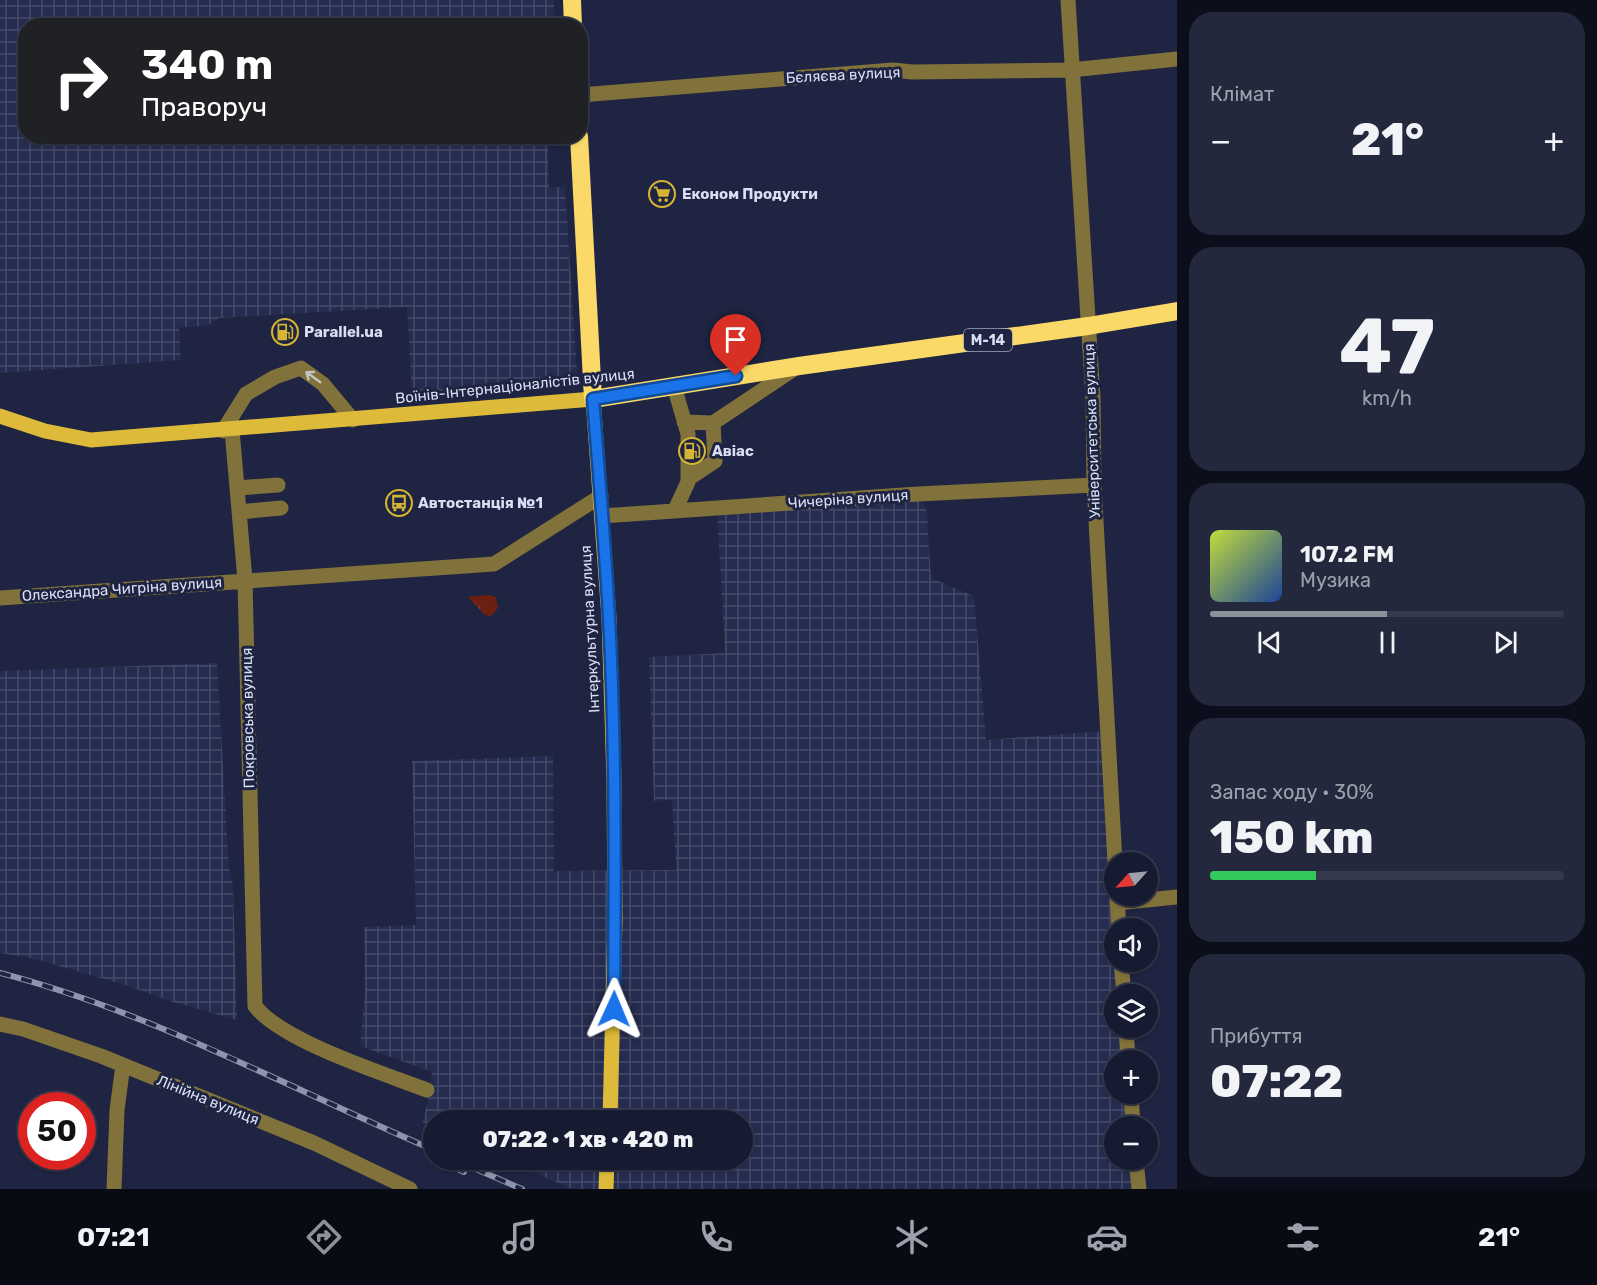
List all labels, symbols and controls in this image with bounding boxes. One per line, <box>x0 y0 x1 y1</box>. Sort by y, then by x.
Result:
text: 340 m <box>141 40 273 90</box>
icon: right <box>42 42 120 120</box>
street label: Бєляєва вулиця <box>785 63 901 87</box>
text: Клімат <box>1210 82 1274 106</box>
text: Праворуч <box>141 91 267 123</box>
text: 21° <box>1351 113 1424 166</box>
text: − <box>1210 121 1231 160</box>
text: + <box>1543 121 1564 160</box>
supermarket icon: Економ Продукти <box>647 179 677 209</box>
place label: Економ Продукти <box>682 185 818 203</box>
text: 47 <box>1339 300 1435 393</box>
pin <box>710 314 761 376</box>
fuel station icon: Parallel.ua <box>270 317 300 347</box>
place label: Parallel.ua <box>304 323 383 341</box>
icon: arrive <box>719 323 752 356</box>
road number: М-14 <box>964 329 1012 351</box>
street label: Університетська вулиця <box>1080 343 1104 519</box>
street label: Воїнів-Інтернаціоналістів вулиця <box>394 364 636 408</box>
one-way arrow <box>306 371 322 383</box>
text: km/h <box>1362 386 1412 410</box>
fuel station icon: Авіас <box>677 436 707 466</box>
place label: Авіас <box>712 442 754 460</box>
street label: Чичеріна вулиця <box>787 486 909 512</box>
bus stop icon: Автостанція №1 <box>384 488 414 518</box>
place label: Автостанція №1 <box>418 494 543 512</box>
text: 107.2 FM <box>1300 541 1394 568</box>
street label: Інтеркультурна вулиця <box>577 545 603 713</box>
text: Музика <box>1300 568 1371 592</box>
street label: Олександра Чигріна вулиця <box>21 573 223 605</box>
icon: previous <box>1253 626 1286 659</box>
icon: pause <box>1371 626 1404 659</box>
icon: next <box>1489 626 1522 659</box>
street label: Покровська вулиця <box>238 648 258 788</box>
text: Запас ходу · 30% <box>1210 780 1374 804</box>
text: 150 km <box>1210 811 1374 864</box>
north arrow <box>1104 852 1158 906</box>
map controls <box>1104 852 1158 1170</box>
button: sound <box>1104 918 1158 972</box>
position arrow <box>582 977 646 1041</box>
button: layers <box>1104 984 1158 1038</box>
text: Прибуття <box>1210 1024 1302 1048</box>
button: + <box>1104 1050 1158 1104</box>
text: 07:22 <box>1210 1055 1343 1108</box>
street label: Лінійна вулиця <box>154 1071 262 1129</box>
speed limit sign: 50 <box>18 1092 96 1170</box>
button: − <box>1104 1116 1158 1170</box>
text: 07:22 · 1 хв · 420 m <box>482 1126 694 1153</box>
icon: directions <box>303 1216 345 1258</box>
icon: music <box>499 1216 541 1258</box>
icon: phone <box>695 1216 737 1258</box>
icon: climate <box>891 1216 933 1258</box>
icon: car <box>1086 1216 1128 1258</box>
icon: filters <box>1282 1216 1324 1258</box>
text: 07:21 <box>77 1221 150 1253</box>
text: 21° <box>1478 1221 1520 1253</box>

